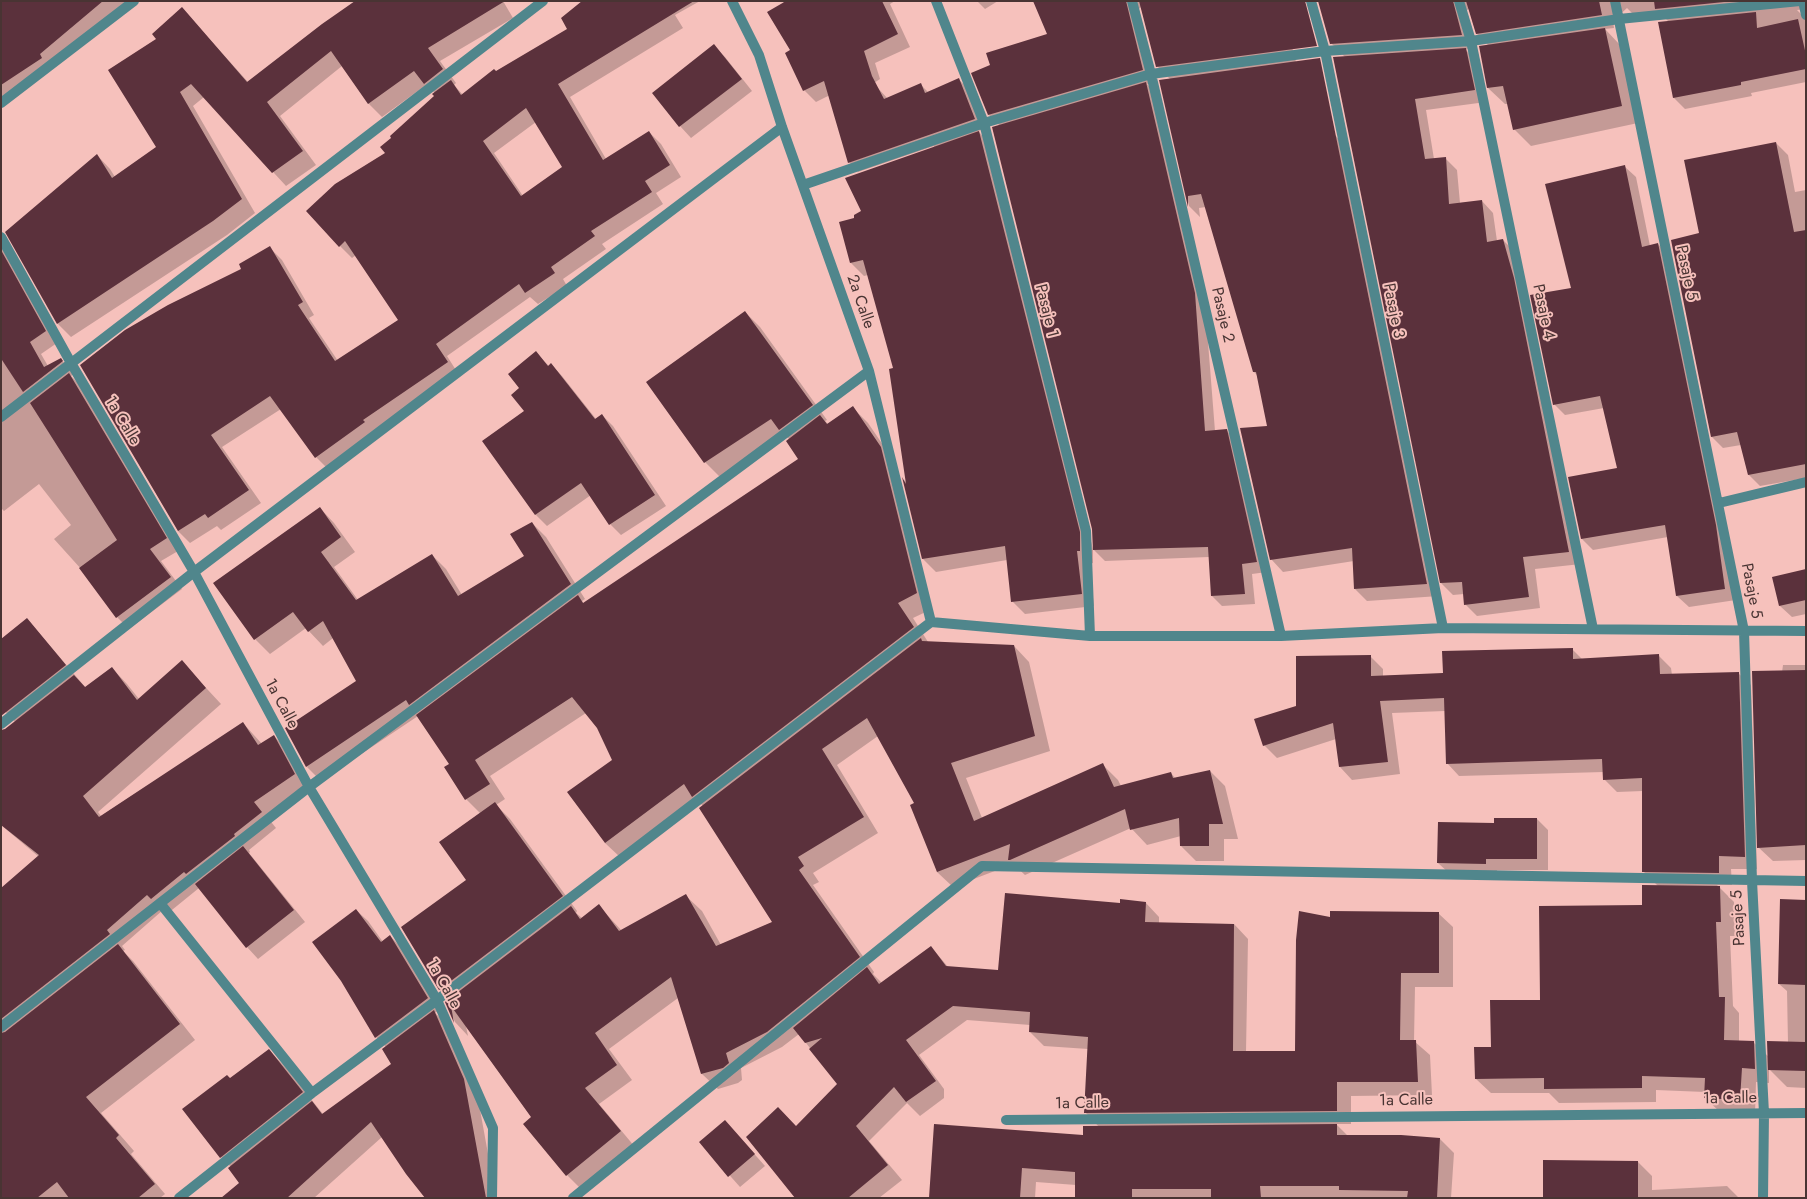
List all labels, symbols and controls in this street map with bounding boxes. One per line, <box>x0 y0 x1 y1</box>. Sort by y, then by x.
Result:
street label: Pasaje 5 <box>1671 244 1701 302</box>
street label: 2a Calle <box>842 272 878 332</box>
street label: Pasaje 1 <box>1030 282 1062 340</box>
street label: Pasaje 3 <box>1378 282 1408 340</box>
street label: Pasaje 4 <box>1528 282 1558 342</box>
street label: Pasaje 2 <box>1206 285 1238 345</box>
street label: 1a Calle <box>100 393 144 449</box>
street label: Pasaje 5 <box>1736 562 1766 620</box>
street label: 1a Calle <box>260 676 302 732</box>
street label: Pasaje 5 <box>1728 889 1750 947</box>
street label: 1a Calle <box>422 956 464 1012</box>
street label: 1a Calle <box>1703 1089 1757 1109</box>
street label: 1a Calle <box>1379 1091 1433 1111</box>
street label: 1a Calle <box>1055 1094 1109 1114</box>

